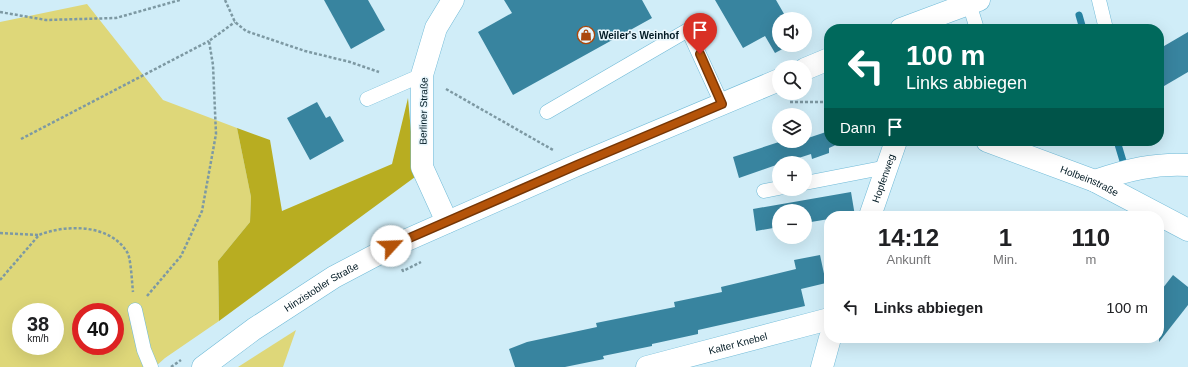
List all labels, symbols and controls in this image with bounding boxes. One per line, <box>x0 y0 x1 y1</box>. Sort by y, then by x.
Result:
map controls <box>772 12 812 244</box>
button: sound <box>772 12 812 52</box>
pin <box>683 13 717 54</box>
icon: arrive <box>689 19 711 41</box>
shop icon: Weiler's Weinhof <box>576 25 596 45</box>
place label: Weiler's Weinhof <box>599 30 679 41</box>
icon: left <box>840 40 892 92</box>
text: 100 m <box>906 40 985 71</box>
button: search <box>772 60 812 100</box>
text: Links abbiegen <box>906 73 1027 93</box>
street label: Berliner Straße <box>417 77 430 145</box>
button: layers <box>772 108 812 148</box>
icon: arrive <box>884 116 906 138</box>
text: Dann <box>840 119 876 136</box>
street label: Hopfenweg <box>870 153 897 204</box>
button: + <box>772 156 812 196</box>
street label: Holbeinstraße <box>1059 164 1121 199</box>
button: − <box>772 204 812 244</box>
text: 14:12 <box>878 224 939 251</box>
text: 1 <box>999 224 1012 251</box>
text: 110 <box>1071 224 1110 251</box>
position arrow <box>370 225 412 267</box>
text: Ankunft <box>886 252 931 267</box>
text: Min. <box>993 252 1018 267</box>
text: m <box>1085 252 1096 267</box>
street label: Hinzistobler Straße <box>282 260 361 314</box>
icon: left <box>840 296 862 318</box>
text: Links abbiegen <box>874 299 983 316</box>
text: 100 m <box>1106 299 1148 316</box>
speed limit sign: 40 <box>72 303 124 355</box>
text: 38 <box>27 313 49 335</box>
street label: Kalter Knebel <box>708 331 768 356</box>
text: km/h <box>27 333 49 344</box>

